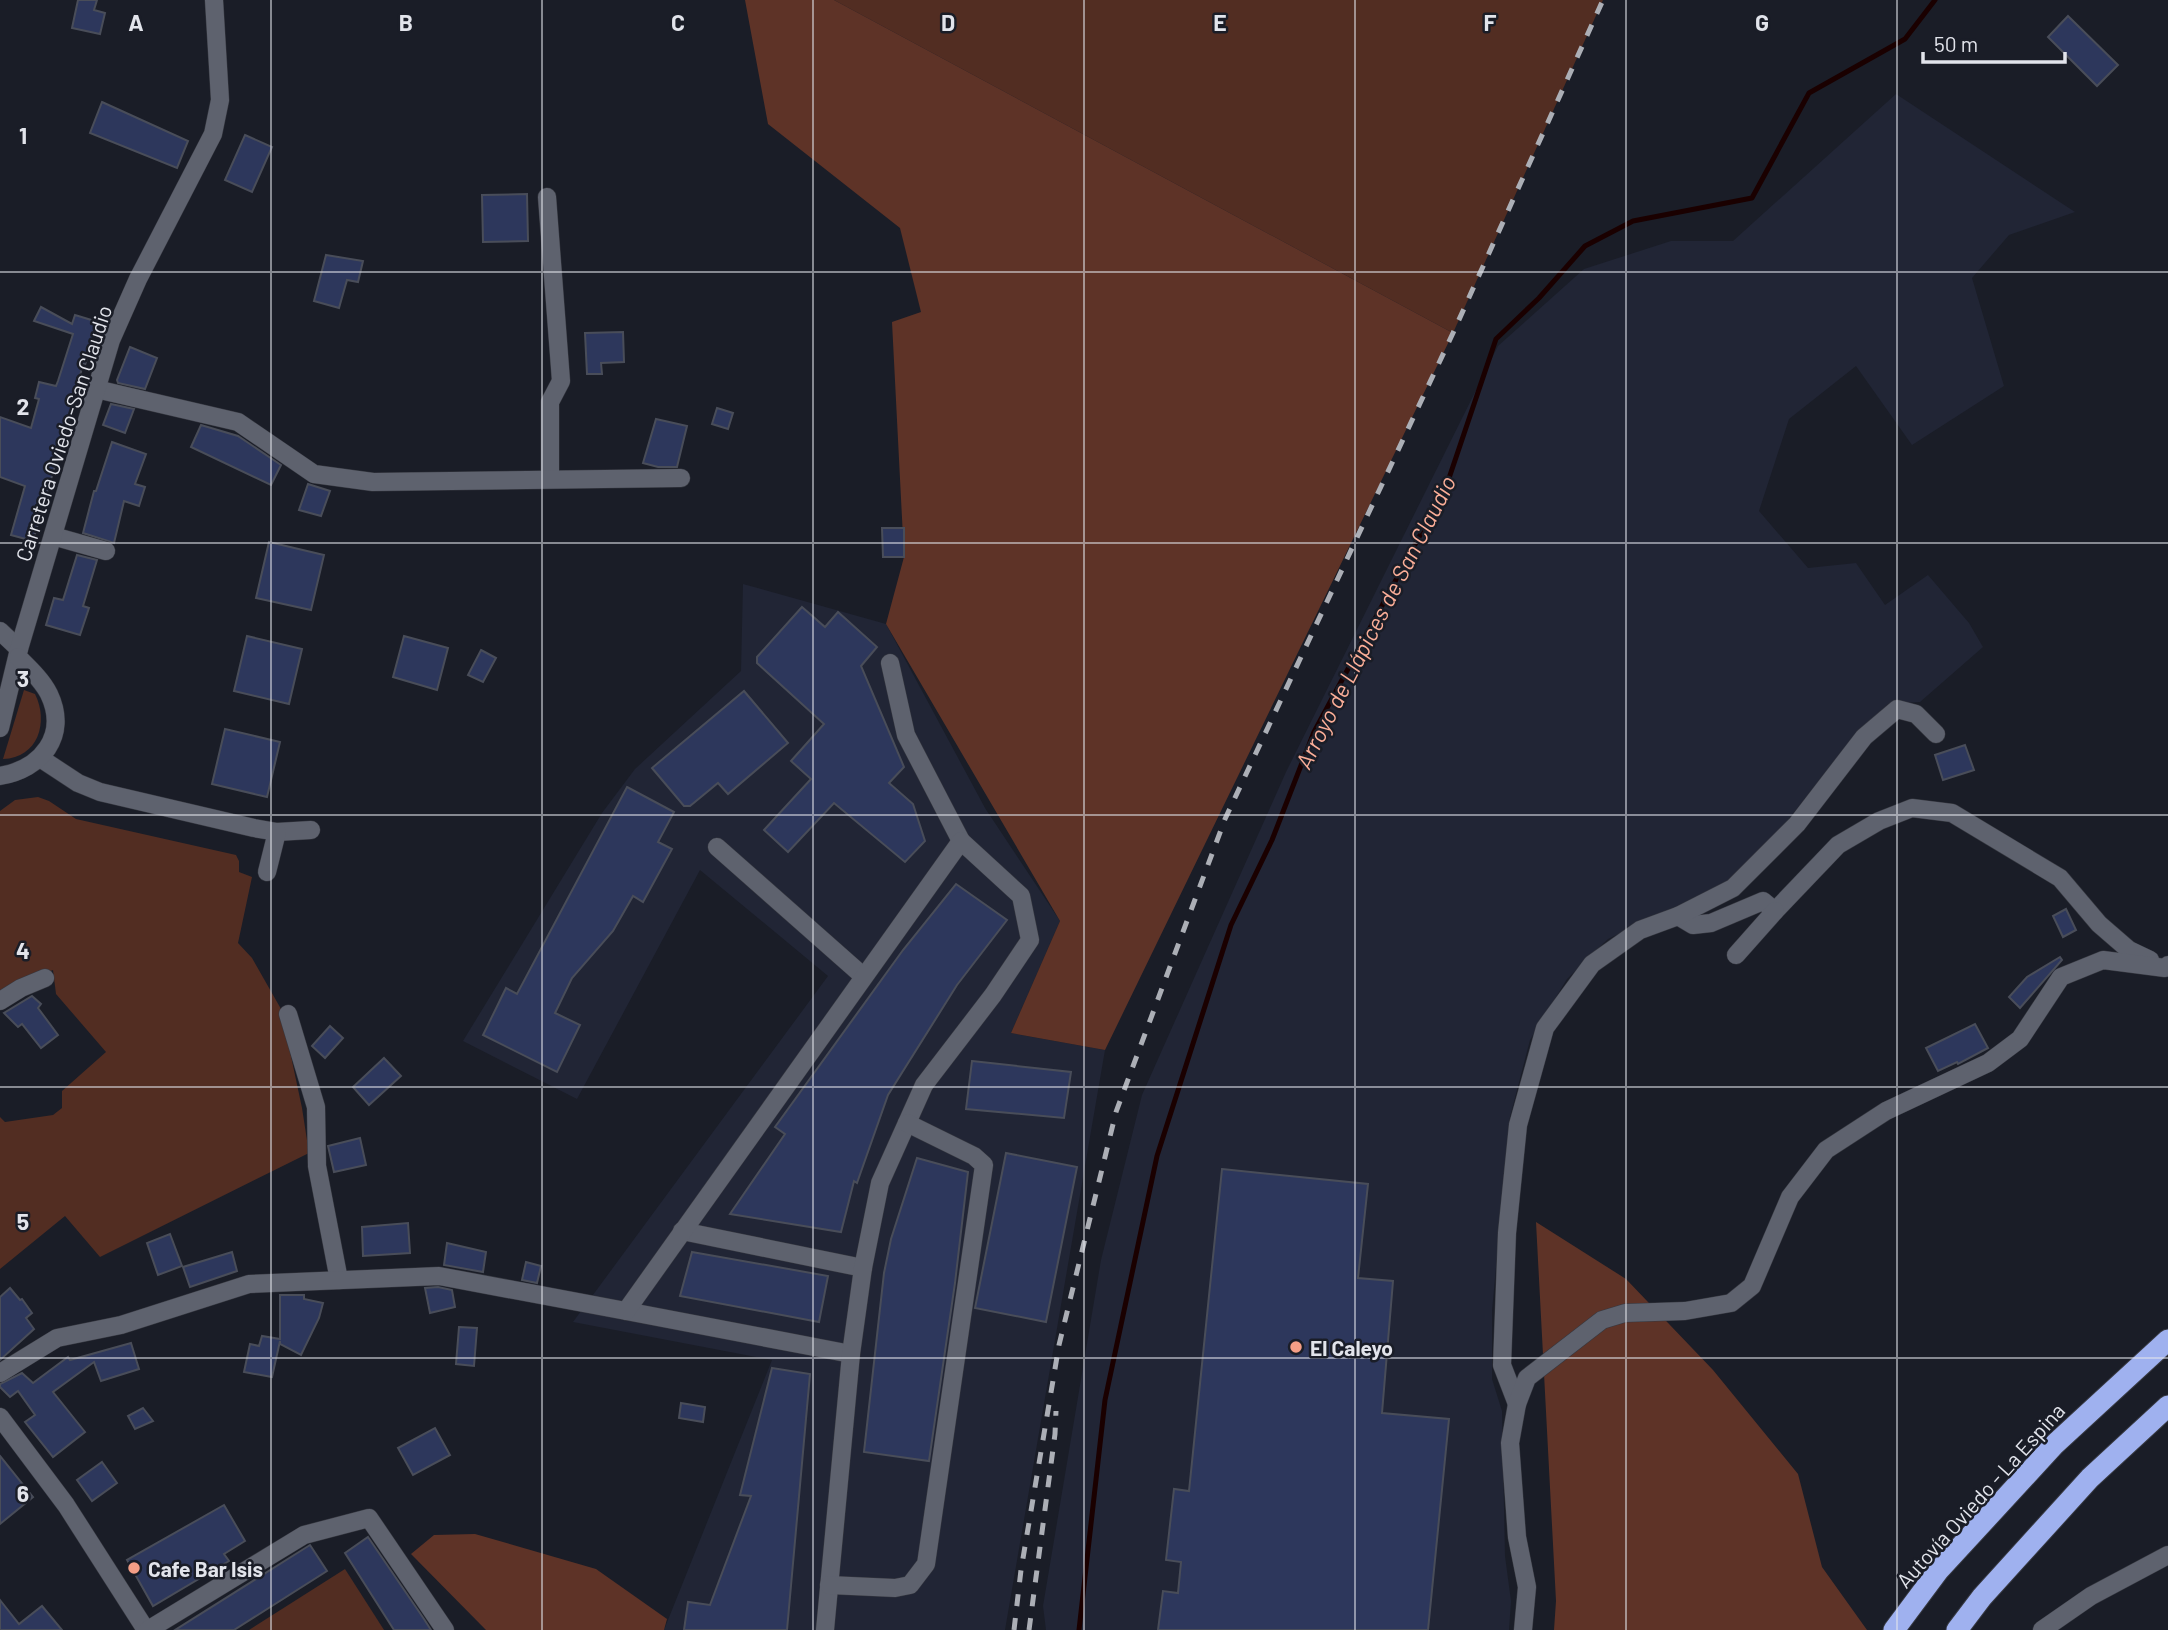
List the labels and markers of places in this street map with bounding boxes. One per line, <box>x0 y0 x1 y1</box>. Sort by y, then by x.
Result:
place label: El Caleyo <box>1310 1335 1393 1360</box>
marker: El Caleyo <box>1288 1339 1304 1355</box>
place label: Cafe Bar Isis <box>148 1556 263 1581</box>
marker: Cafe Bar Isis <box>126 1560 142 1576</box>

